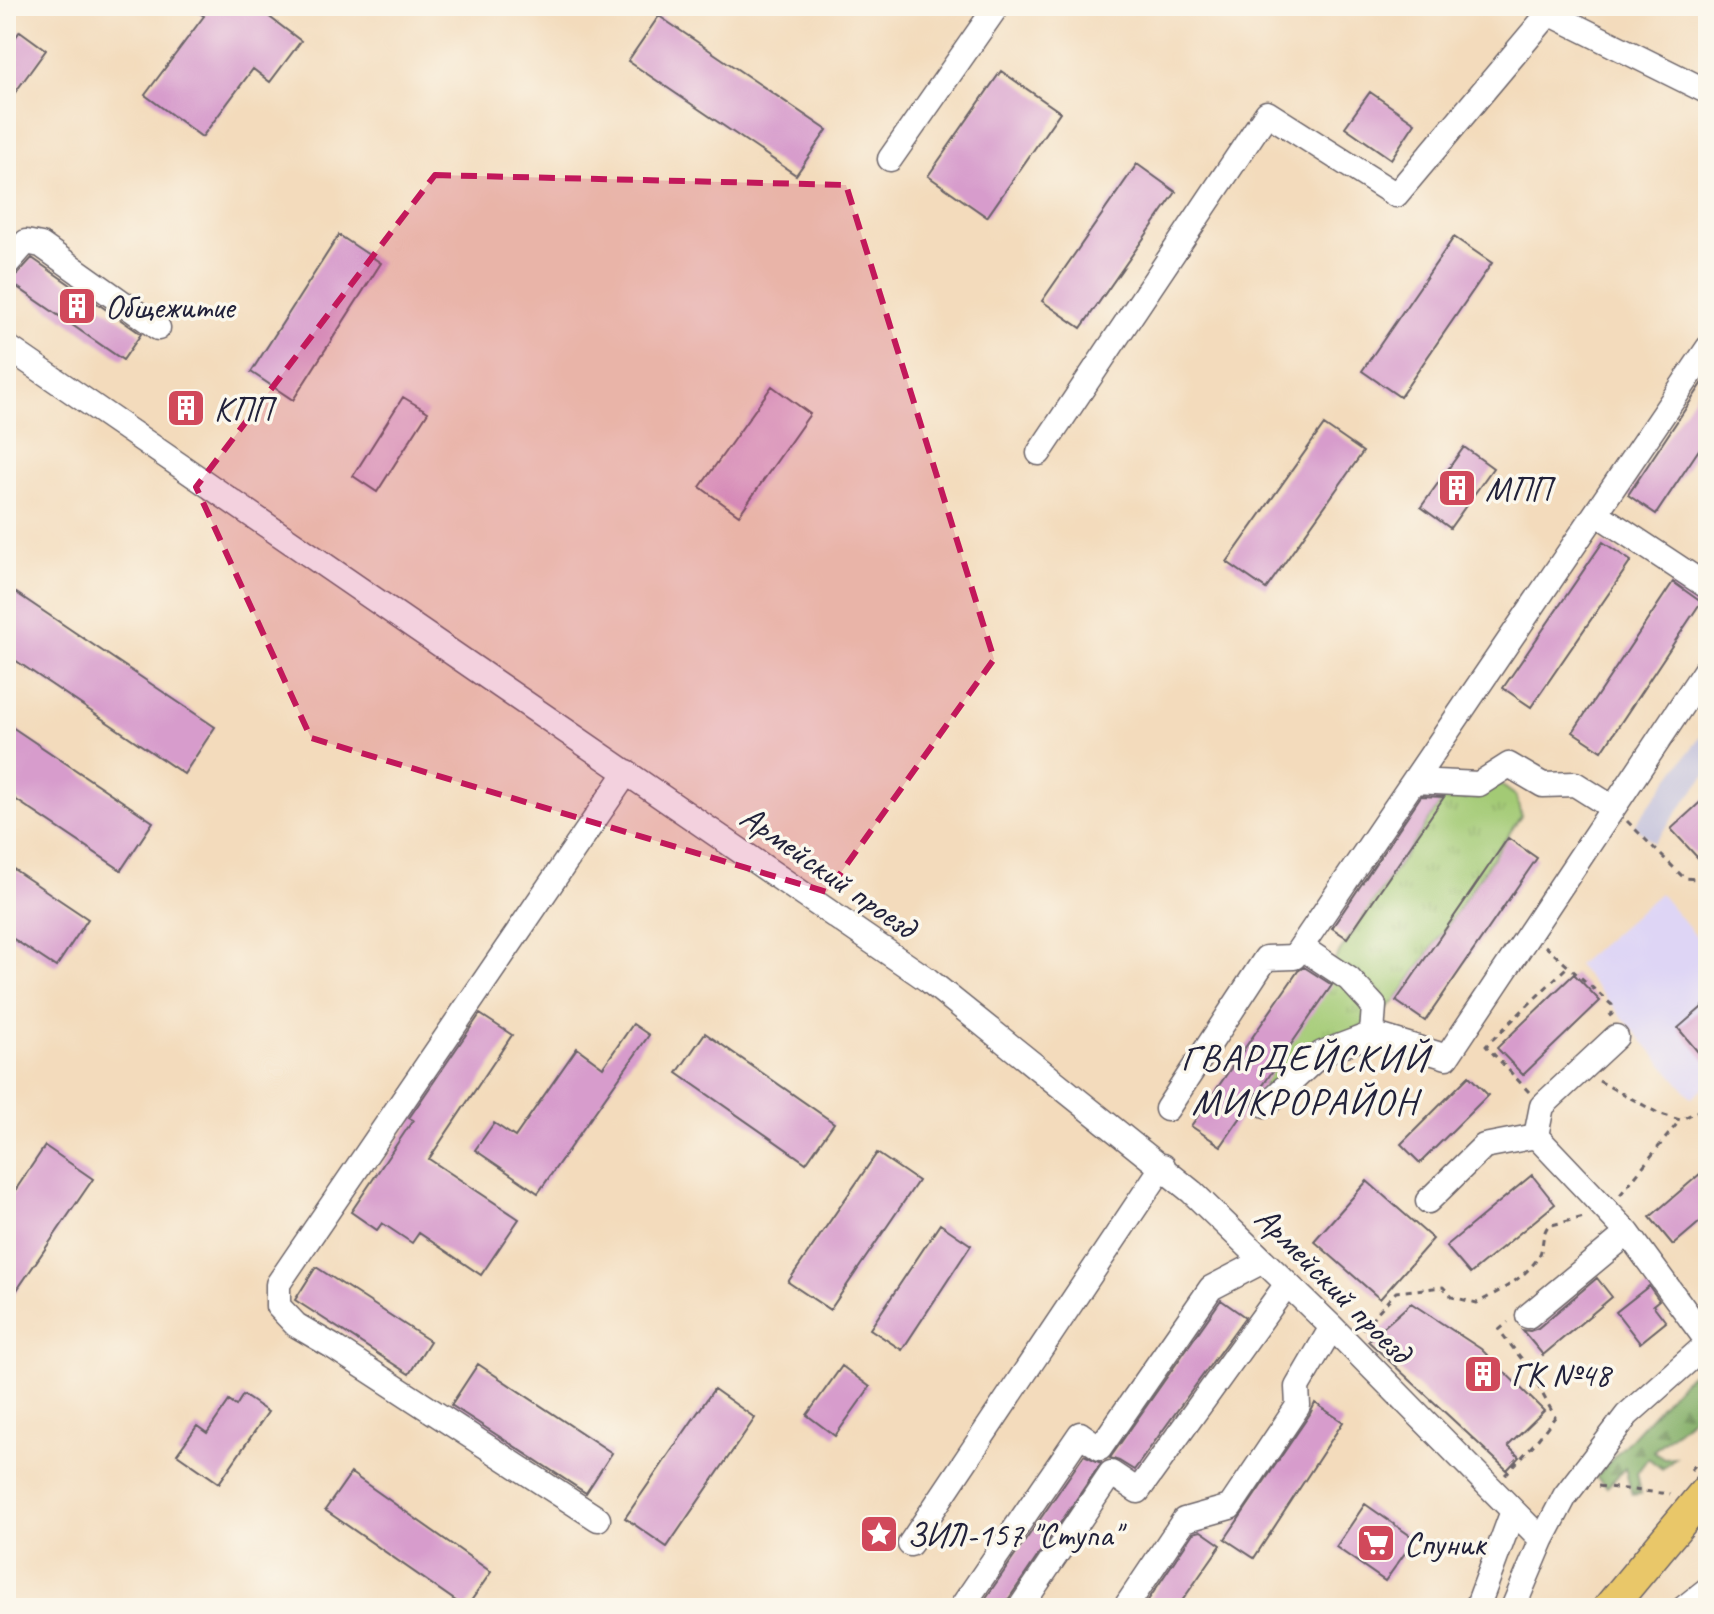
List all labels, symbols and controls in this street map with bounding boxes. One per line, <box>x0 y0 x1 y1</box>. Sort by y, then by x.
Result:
building icon: Общежитие <box>56 285 98 327</box>
place label: Общежитие <box>105 285 237 328</box>
building icon: КПП <box>165 387 207 429</box>
place label: КПП <box>214 387 278 430</box>
building icon: МПП <box>1436 467 1478 509</box>
place label: МПП <box>1485 467 1557 510</box>
street label: Армейский проезд <box>732 795 928 950</box>
district label: ГВАРДЕЙСКИЙ МИКРОРАЙОН <box>1181 1034 1433 1125</box>
street label: Армейский проезд <box>1246 1197 1423 1374</box>
building icon: ГК №48 <box>1462 1353 1504 1395</box>
place label: ГК №48 <box>1511 1353 1614 1396</box>
place icon: ЗИЛ-157 "Ступа" <box>858 1513 900 1555</box>
place label: ЗИЛ-157 "Ступа" <box>907 1513 1127 1556</box>
supermarket icon: Спуник <box>1355 1522 1397 1564</box>
place label: Спуник <box>1404 1522 1488 1565</box>

